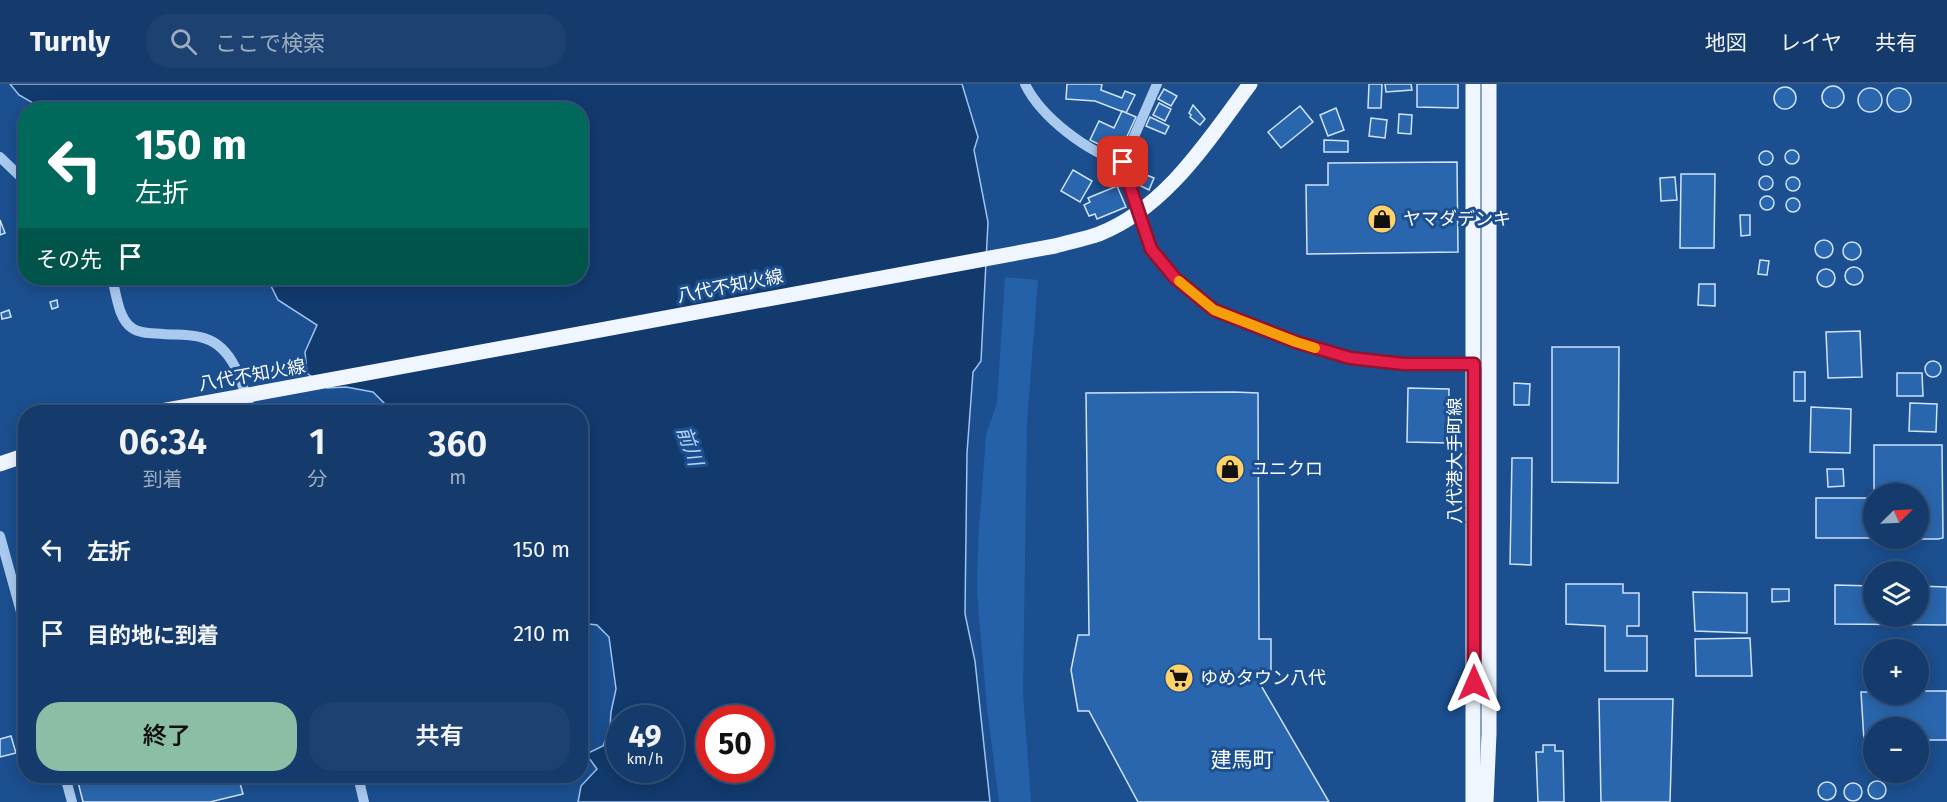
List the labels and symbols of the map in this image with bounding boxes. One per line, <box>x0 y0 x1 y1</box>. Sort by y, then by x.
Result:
pin <box>1097 136 1148 187</box>
shop icon: ヤマダデンキ <box>1366 203 1398 235</box>
place label: ヤマダデンキ <box>1403 208 1511 230</box>
street label: 八代不知火線 <box>675 265 785 307</box>
street label: 八代不知火線 <box>197 355 307 395</box>
street label: 八代港大手町線 <box>1444 398 1466 524</box>
water label: 前川 <box>672 423 709 471</box>
shop icon: ユニクロ <box>1214 453 1246 485</box>
place label: ユニクロ <box>1251 458 1323 480</box>
north arrow <box>1863 483 1929 549</box>
position arrow <box>1442 651 1506 715</box>
supermarket icon: ゆめタウン八代 <box>1163 662 1195 694</box>
place label: ゆめタウン八代 <box>1200 667 1326 689</box>
speed limit sign: 50 <box>696 705 774 783</box>
district label: 建馬町 <box>1211 747 1274 773</box>

